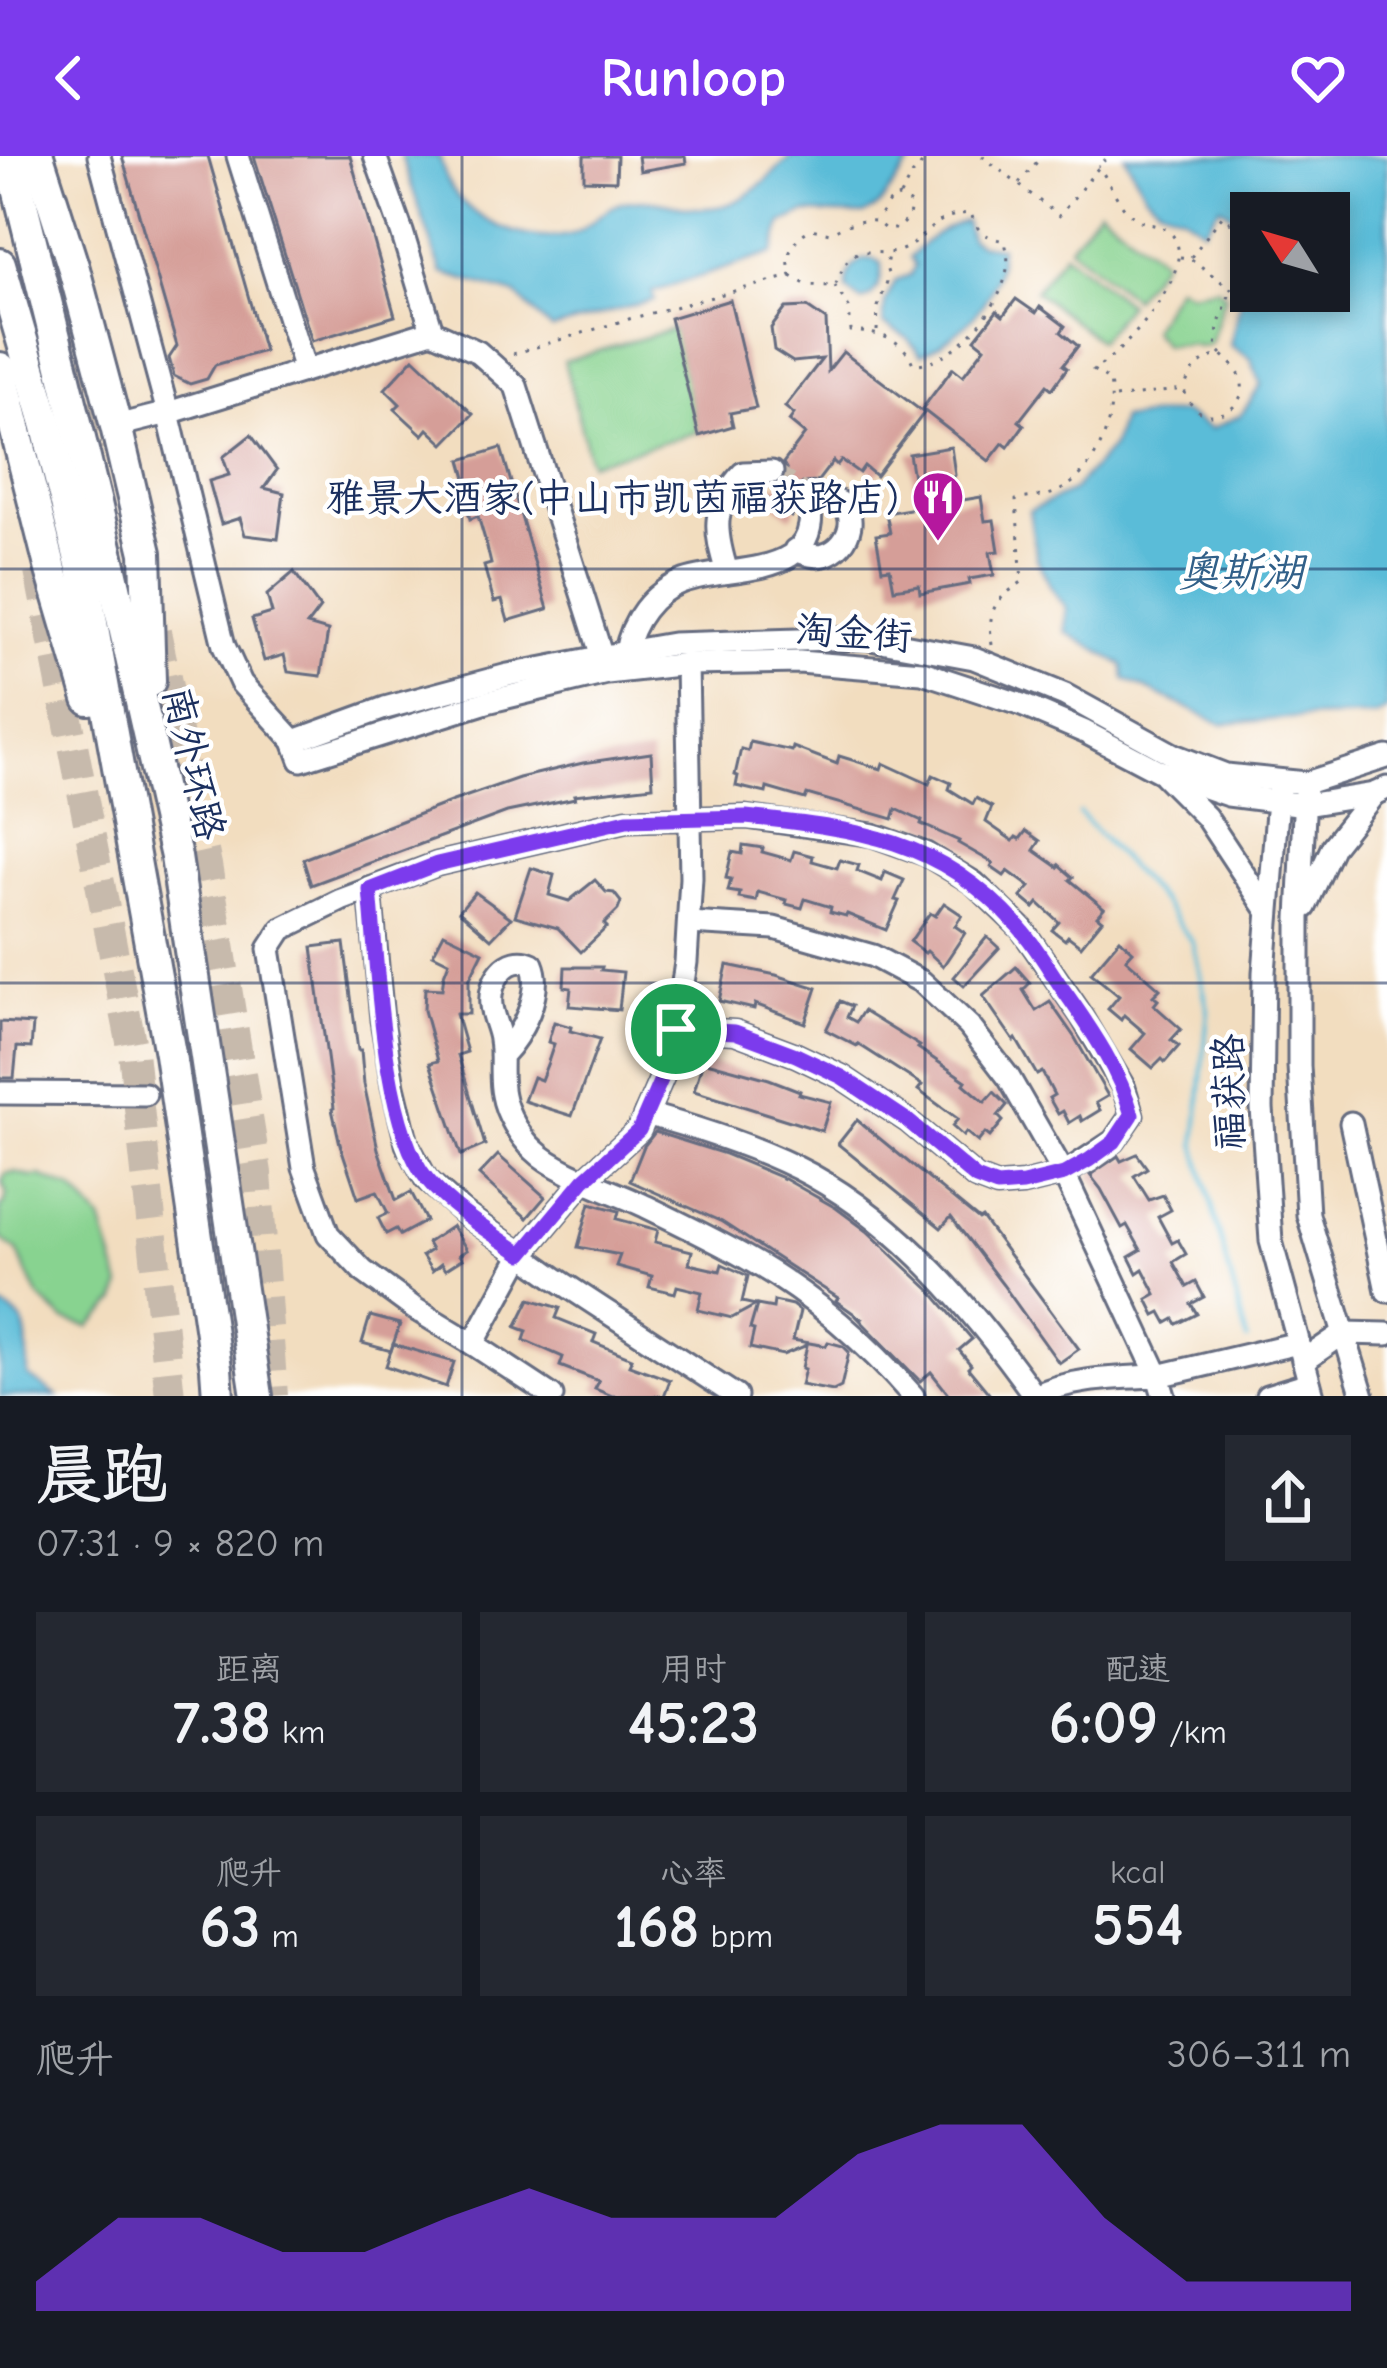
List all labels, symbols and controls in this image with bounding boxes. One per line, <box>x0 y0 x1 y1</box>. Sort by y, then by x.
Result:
icon: back <box>36 45 102 111</box>
icon: heart <box>1285 45 1351 111</box>
text: Runloop <box>601 47 786 110</box>
north arrow <box>1230 192 1350 312</box>
map controls <box>1230 192 1350 312</box>
restaurant icon: 雅景大酒家(中山市凯茵福获路店) <box>910 469 966 543</box>
place label: 雅景大酒家(中山市凯茵福获路店) <box>326 476 899 521</box>
water label: 奥斯湖 <box>1178 548 1308 597</box>
street label: 淘金街 <box>794 607 914 660</box>
street label: 南外环路 <box>154 682 233 844</box>
pin <box>625 978 727 1080</box>
icon: arrive <box>643 996 709 1062</box>
street label: 福获路 <box>1206 1033 1253 1151</box>
button: share <box>1225 1435 1351 1561</box>
text: 晨跑 <box>36 1438 168 1514</box>
text: 07:31 · 9 × 820 m <box>36 1521 324 1566</box>
text: 距离 <box>216 1650 282 1688</box>
text: 用时 <box>660 1650 726 1688</box>
text: 配速 <box>1105 1650 1171 1688</box>
text: 7.38 <box>173 1689 271 1758</box>
text: 45:23 <box>628 1689 759 1758</box>
text: 6:09 <box>1049 1689 1158 1758</box>
text: km <box>271 1713 325 1751</box>
text: /km <box>1158 1713 1227 1751</box>
text: kcal <box>1110 1853 1166 1891</box>
text: 爬升 <box>216 1854 282 1892</box>
text: 心率 <box>660 1854 726 1892</box>
text: 554 <box>1092 1891 1184 1960</box>
text: 63 <box>200 1893 260 1962</box>
text: 168 <box>614 1893 700 1962</box>
text: m <box>260 1917 299 1955</box>
text: bpm <box>700 1917 773 1955</box>
text: 306–311 m <box>1167 2032 1351 2077</box>
text: 爬升 <box>36 2037 114 2082</box>

